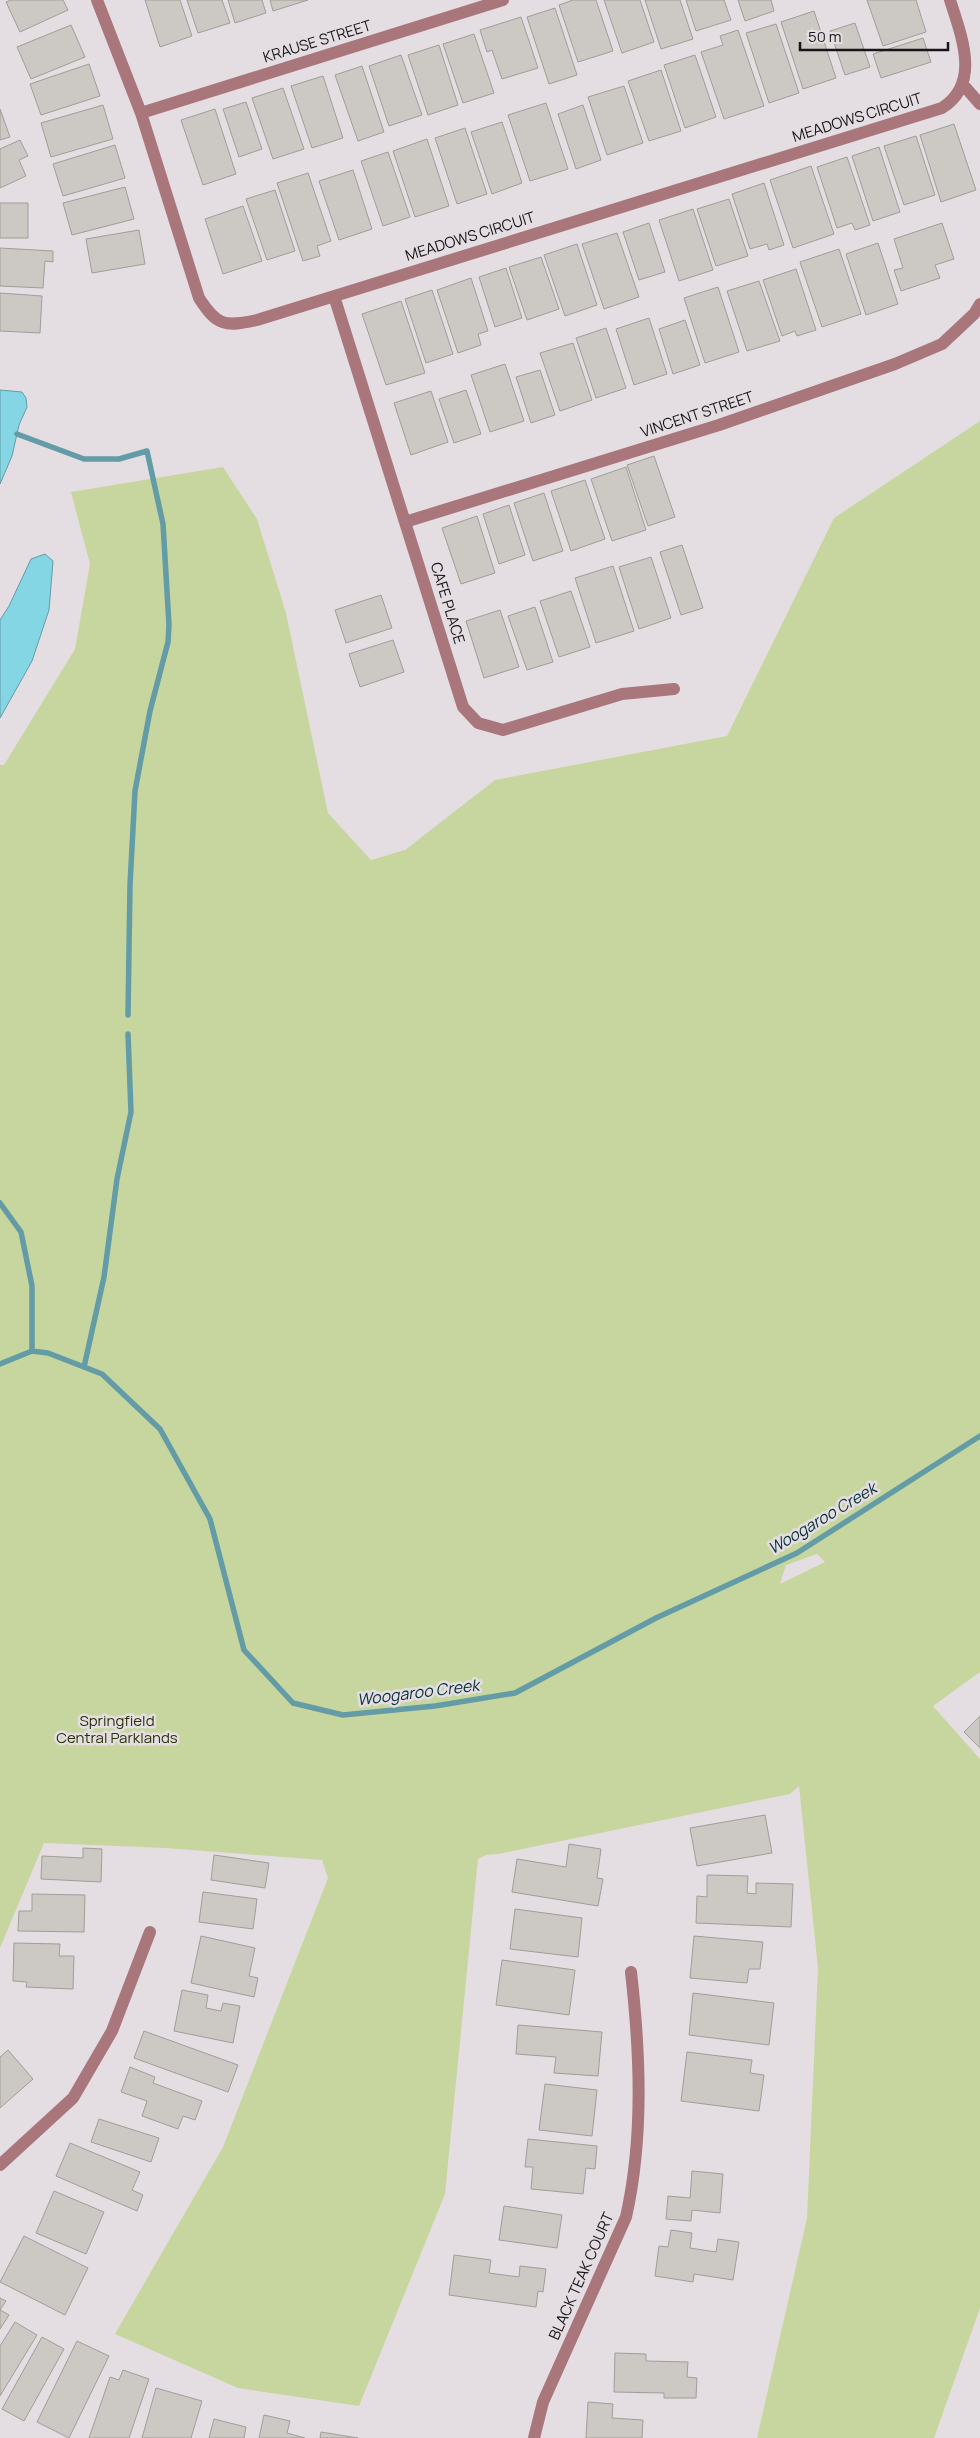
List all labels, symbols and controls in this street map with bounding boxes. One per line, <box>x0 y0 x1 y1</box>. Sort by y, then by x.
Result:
street label: KRAUSE STREET <box>260 15 374 67</box>
scale bar <box>800 20 948 52</box>
text: 50 m <box>808 26 842 47</box>
street label: MEADOWS CIRCUIT <box>790 87 924 147</box>
street label: MEADOWS CIRCUIT <box>403 206 537 266</box>
street label: VINCENT STREET <box>638 386 756 442</box>
street label: CAFE PLACE <box>426 560 470 646</box>
water label: Woogaroo Creek <box>764 1476 882 1559</box>
water label: Woogaroo Creek <box>356 1673 482 1710</box>
park label: Springfield Central Parklands <box>56 1710 178 1748</box>
street label: BLACK TEAK COURT <box>543 2209 619 2343</box>

